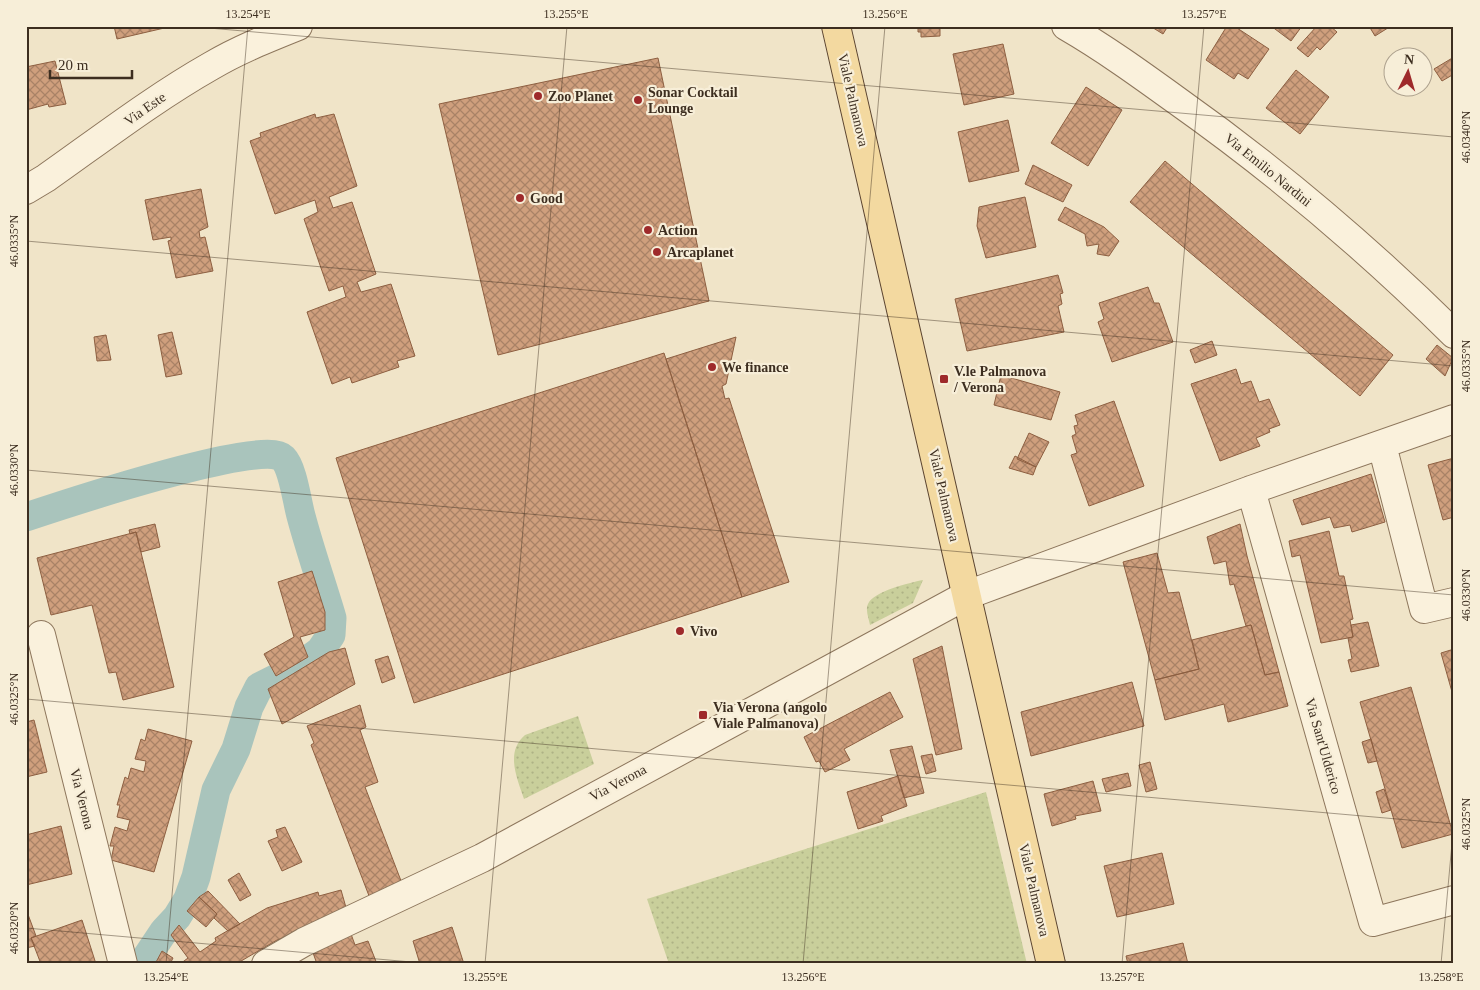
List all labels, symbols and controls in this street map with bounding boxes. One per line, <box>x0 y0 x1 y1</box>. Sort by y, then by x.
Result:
text: 13.254°E <box>225 7 271 21</box>
text: 13.255°E <box>543 7 589 21</box>
text: 13.256°E <box>862 7 908 21</box>
text: 13.257°E <box>1181 7 1227 21</box>
scale bar <box>50 48 132 80</box>
north arrow <box>1382 48 1432 98</box>
street label: Viale Palmanova <box>835 52 871 149</box>
text: N <box>1403 52 1415 67</box>
text: 20 m <box>58 57 89 73</box>
place label: Sonar Cocktail Lounge <box>648 85 738 116</box>
street label: Via Este <box>121 89 169 129</box>
place label: Zoo Planet <box>548 89 613 104</box>
marker: Zoo Planet <box>532 90 544 102</box>
marker: Sonar Cocktail Lounge <box>632 94 644 106</box>
text: 46.0340°N <box>1459 110 1473 163</box>
street label: Via Emilio Nardini <box>1222 130 1314 210</box>
place label: Good <box>530 191 563 206</box>
marker: Good <box>514 192 526 204</box>
text: 46.0335°N <box>7 214 21 267</box>
place label: Action <box>658 223 698 238</box>
marker: Action <box>642 224 654 236</box>
place label: Arcaplanet <box>667 245 734 260</box>
marker: Arcaplanet <box>651 246 663 258</box>
text: 46.0335°N <box>1459 339 1473 392</box>
place label: We finance <box>722 360 789 375</box>
marker: We finance <box>706 361 718 373</box>
place label: V.le Palmanova / Verona <box>953 364 1046 395</box>
marker: V.le Palmanova / Verona <box>938 373 950 385</box>
text: 46.0330°N <box>7 443 21 496</box>
street label: Viale Palmanova <box>926 447 962 544</box>
text: 46.0330°N <box>1459 568 1473 621</box>
place label: Vivo <box>690 624 717 639</box>
marker: Vivo <box>674 625 686 637</box>
text: 46.0325°N <box>7 672 21 725</box>
street label: Via Sant'Ulderico <box>1302 696 1344 796</box>
place label: Via Verona (angolo Viale Palmanova) <box>713 700 827 732</box>
marker: Via Verona (angolo Viale Palmanova) <box>697 709 709 721</box>
street label: Via Verona <box>587 761 650 804</box>
street label: Via Verona <box>67 767 97 832</box>
text: 46.0325°N <box>1459 797 1473 850</box>
street label: Viale Palmanova <box>1016 842 1052 939</box>
text: 46.0320°N <box>7 901 21 954</box>
text: 13.254°E <box>143 970 189 984</box>
text: 13.255°E <box>462 970 508 984</box>
text: 13.256°E <box>781 970 827 984</box>
text: 13.257°E <box>1099 970 1145 984</box>
text: 13.258°E <box>1418 970 1464 984</box>

